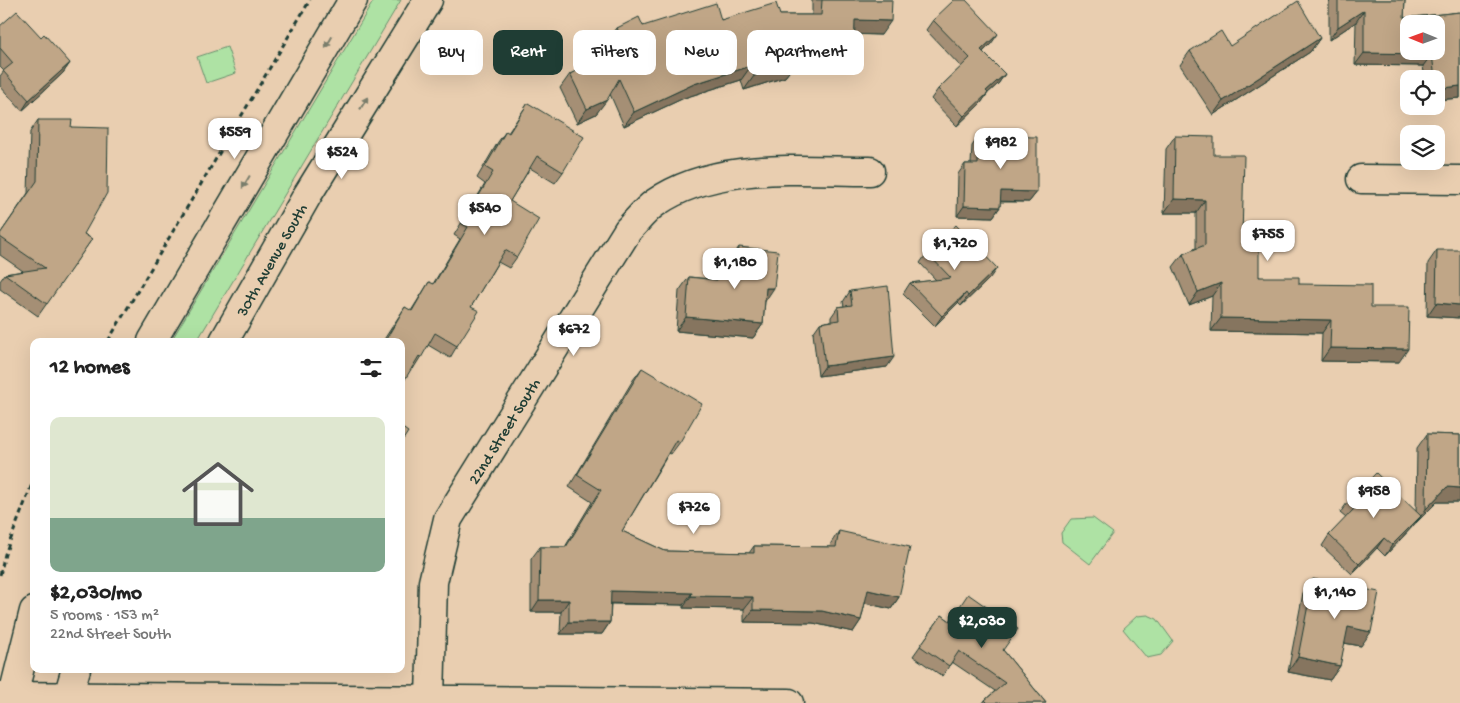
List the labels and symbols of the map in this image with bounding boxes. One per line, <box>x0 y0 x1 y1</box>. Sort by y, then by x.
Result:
north arrow <box>1400 15 1445 60</box>
one-way arrow <box>324 36 333 49</box>
one-way arrow <box>360 97 369 110</box>
pin: $559 <box>205 118 265 160</box>
pin: $982 <box>971 128 1031 170</box>
pin: $524 <box>312 138 372 180</box>
one-way arrow <box>242 176 251 189</box>
pin: $540 <box>455 194 515 236</box>
street label: 30th Avenue South <box>234 201 314 322</box>
pin: $755 <box>1238 220 1298 262</box>
pin: $1,720 <box>914 228 996 271</box>
pin: $1,180 <box>694 248 776 290</box>
pin: $672 <box>544 314 604 357</box>
street label: 22nd Street South <box>466 376 546 489</box>
pin: $958 <box>1344 476 1404 519</box>
pin: $726 <box>664 492 724 535</box>
pin: $1,140 <box>1294 578 1376 620</box>
pin: $2,030 <box>941 606 1023 649</box>

